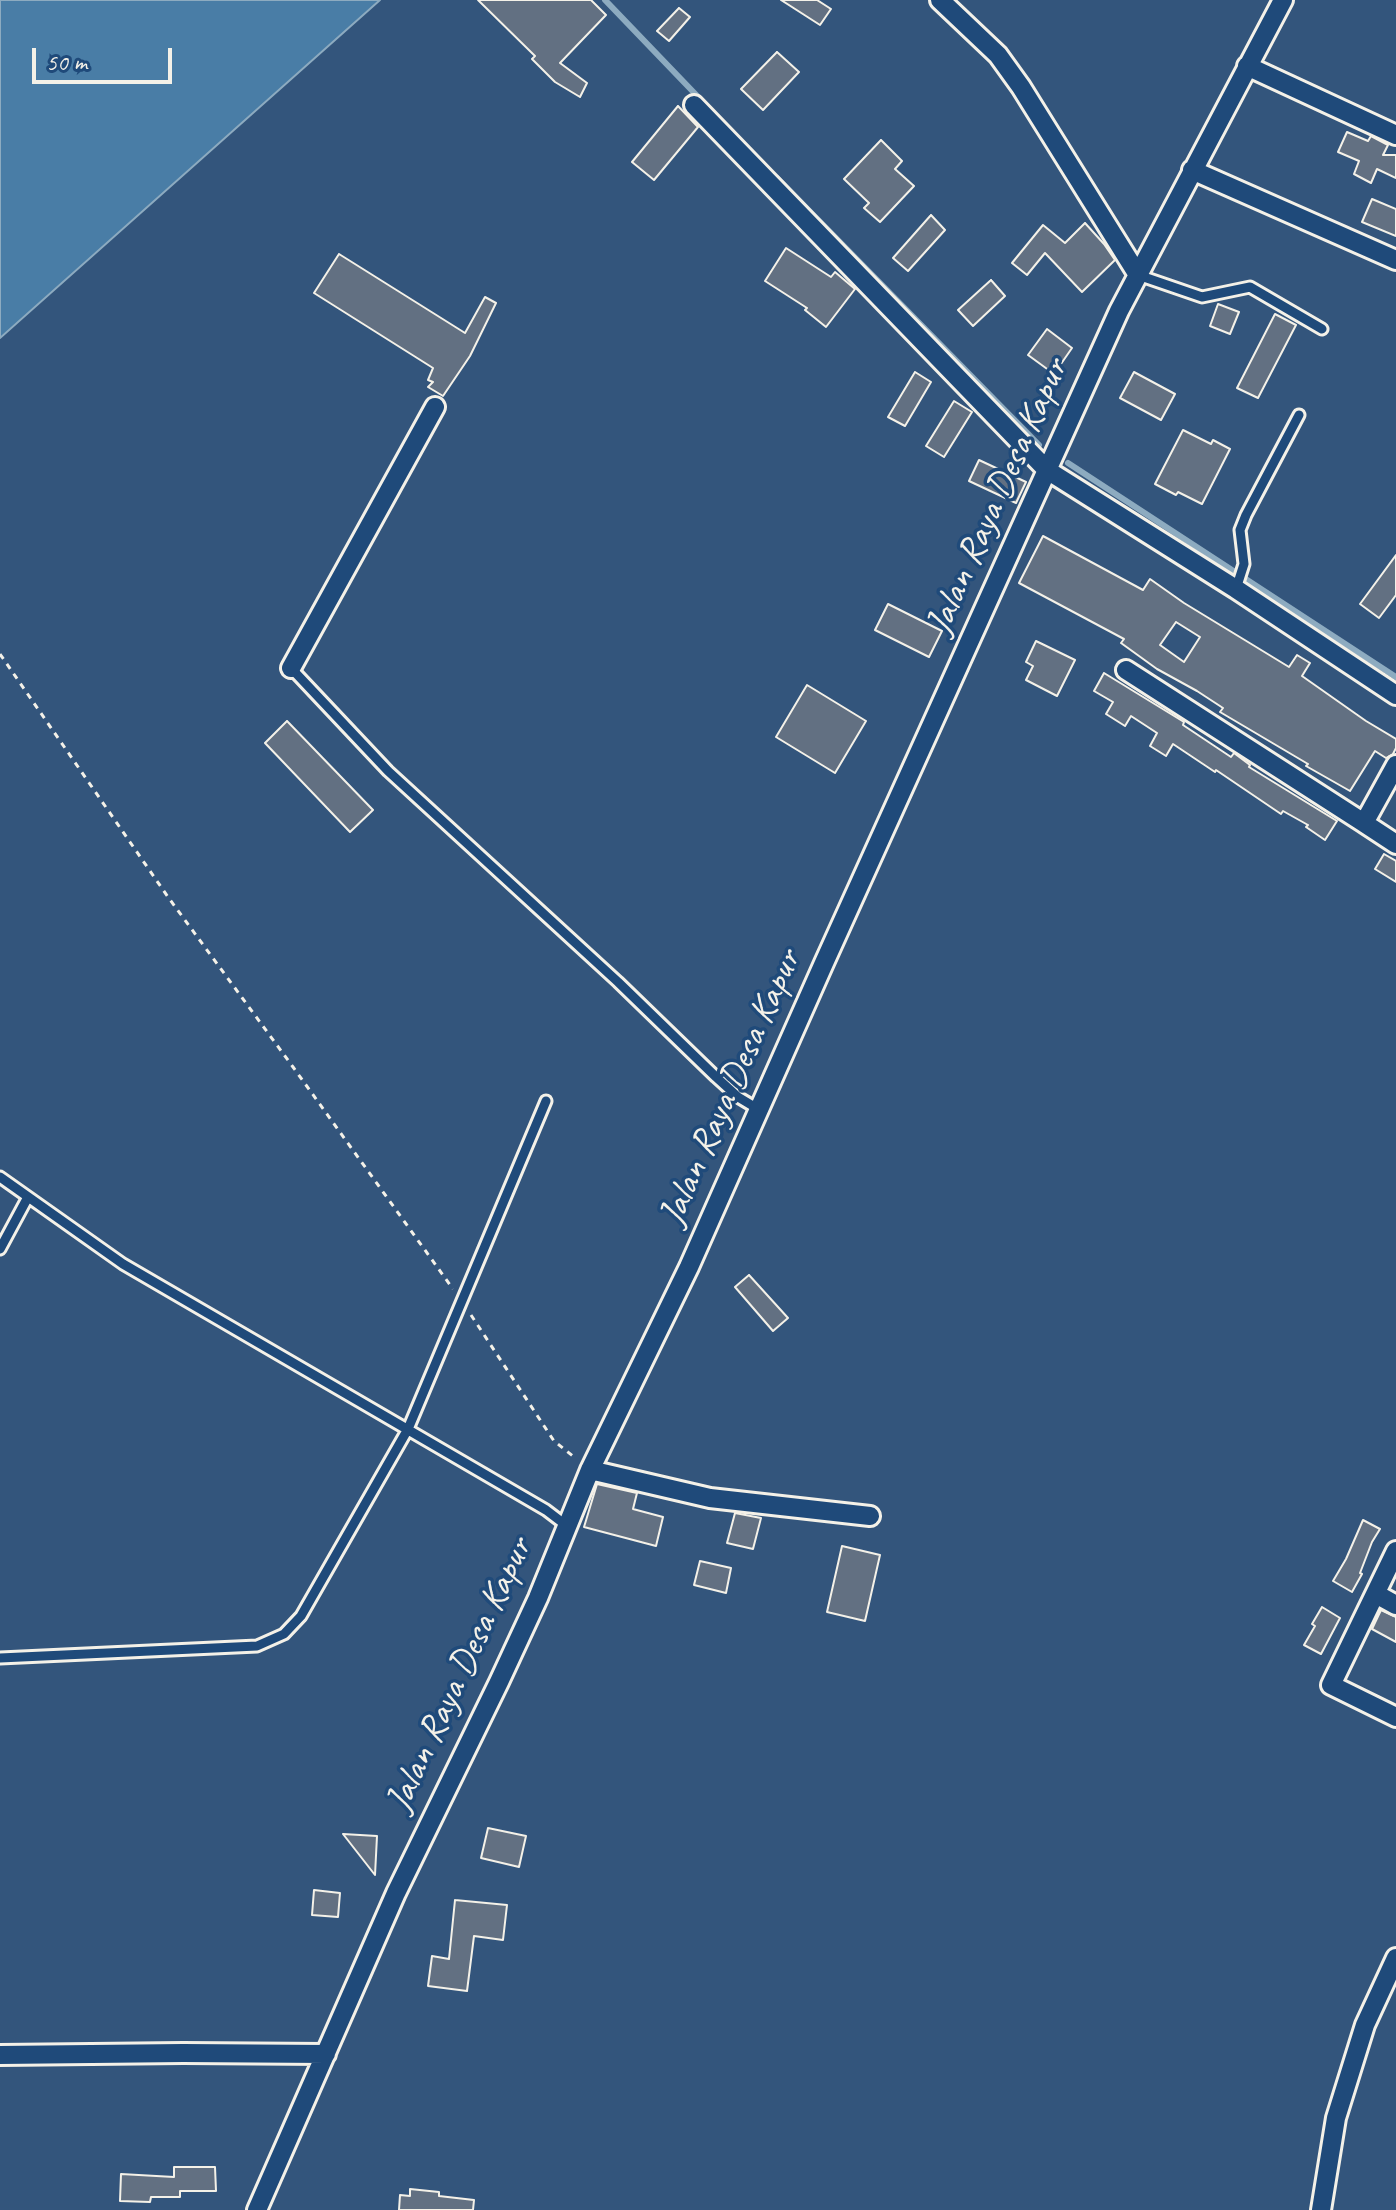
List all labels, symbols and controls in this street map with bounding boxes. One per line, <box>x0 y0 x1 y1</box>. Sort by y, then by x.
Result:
scale bar <box>36 32 176 82</box>
text: 50 m <box>46 47 87 77</box>
street label: Jalan Raya Desa Kapur <box>917 352 1079 642</box>
street label: Jalan Raya Desa Kapur <box>650 943 812 1233</box>
street label: Jalan Raya Desa Kapur <box>377 1531 543 1819</box>

